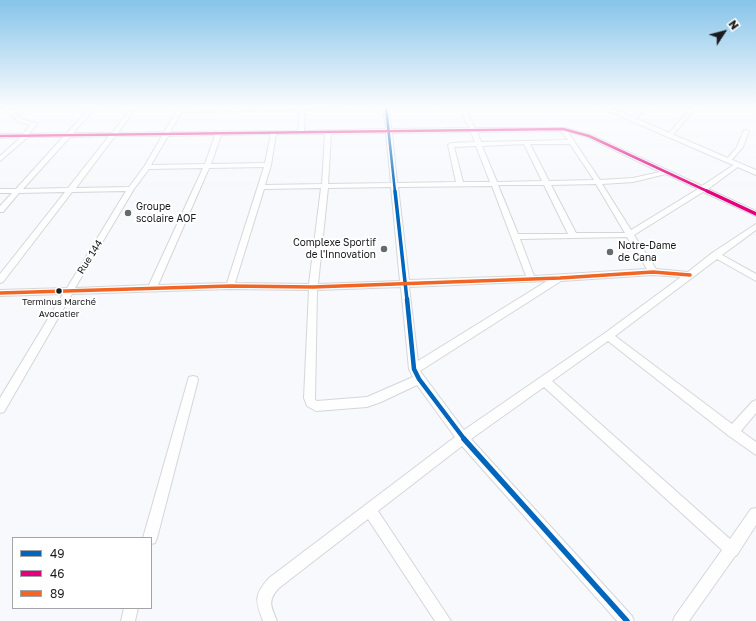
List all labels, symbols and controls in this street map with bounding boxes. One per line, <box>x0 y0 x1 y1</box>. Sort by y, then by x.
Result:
north arrow <box>704 12 744 52</box>
text: N <box>726 17 742 32</box>
place label: Groupe scolaire AOF <box>136 201 196 224</box>
marker: Groupe scolaire AOF <box>123 208 133 218</box>
place label: Complexe Sportif de l'Innovation <box>293 237 376 260</box>
street label: Rue 144 <box>75 238 105 276</box>
place label: Notre-Dame de Cana <box>618 240 676 264</box>
marker: Complexe Sportif de l'Innovation <box>379 244 389 254</box>
marker: Notre-Dame de Cana <box>605 247 615 257</box>
marker: Terminus Marché Avocatier <box>54 286 64 296</box>
place label: Terminus Marché Avocatier <box>22 297 96 318</box>
legend <box>12 537 152 609</box>
text: 49 <box>50 546 65 561</box>
text: 46 <box>50 566 65 581</box>
text: 89 <box>50 586 65 601</box>

